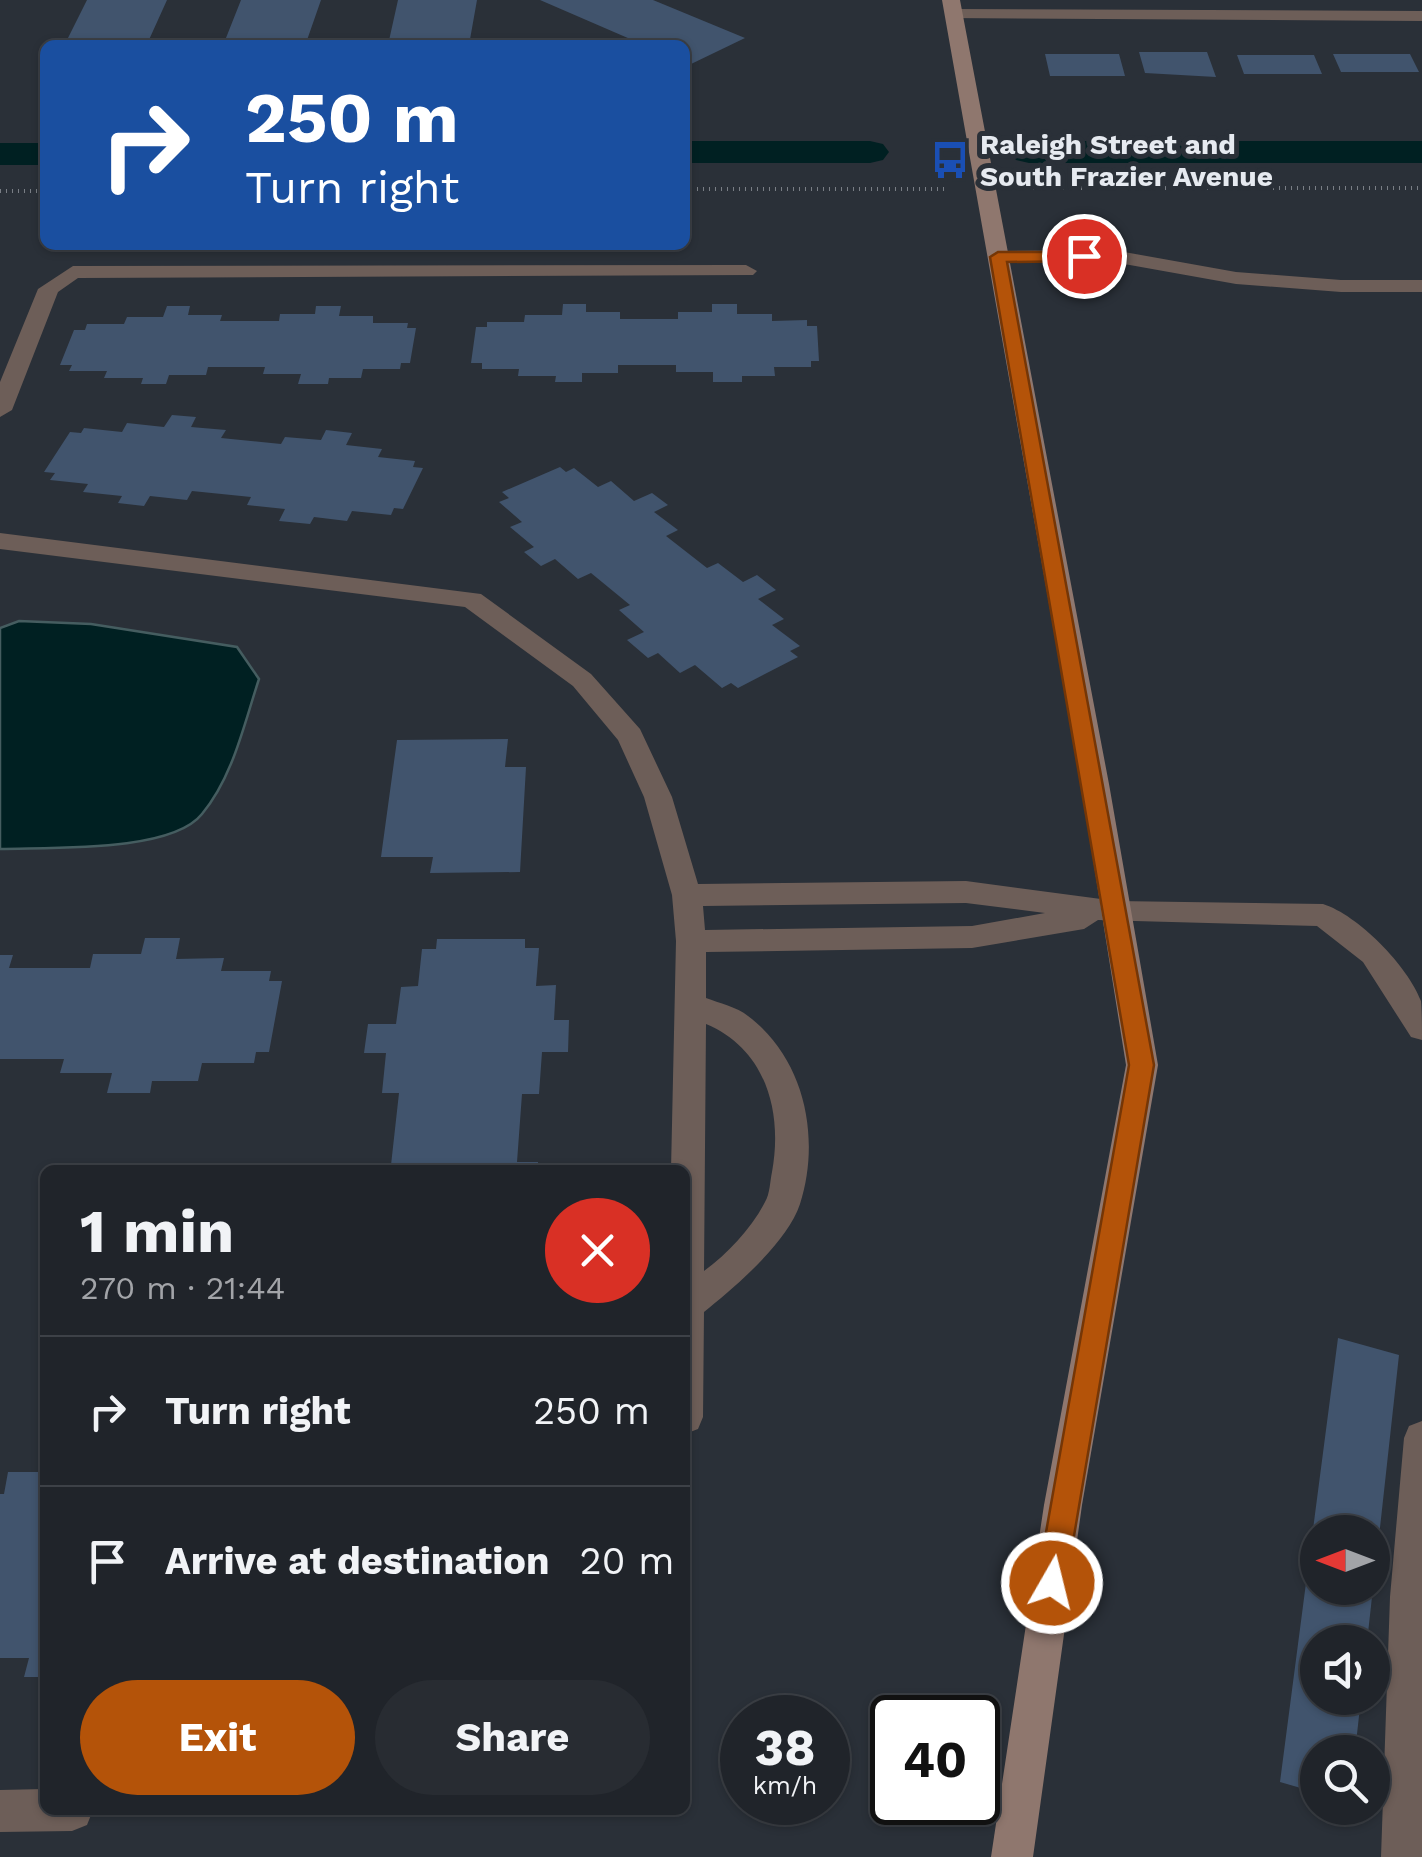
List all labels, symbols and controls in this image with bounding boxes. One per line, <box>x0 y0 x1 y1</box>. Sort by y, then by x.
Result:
text: 250 m <box>245 77 459 159</box>
icon: right <box>80 80 210 210</box>
place label: Raleigh Street and South Frazier Avenue <box>980 128 1273 193</box>
bus stop icon: Raleigh Street and South Frazier Avenue <box>929 139 971 181</box>
text: Turn right <box>245 161 459 214</box>
pin <box>1042 214 1127 299</box>
icon: arrive <box>1057 229 1112 284</box>
text: 1 min <box>80 1196 234 1267</box>
button: close <box>545 1198 650 1303</box>
text: 270 m · 21:44 <box>80 1269 285 1307</box>
icon: right <box>80 1384 135 1439</box>
text: Turn right <box>165 1389 351 1433</box>
text: 250 m <box>533 1389 650 1433</box>
north arrow <box>1300 1515 1390 1605</box>
map controls <box>1300 1515 1390 1825</box>
position arrow <box>1000 1531 1104 1635</box>
icon: arrive <box>80 1534 135 1589</box>
text: Arrive at destination <box>165 1539 550 1583</box>
text: 20 m <box>580 1539 675 1583</box>
button: sound <box>1300 1625 1390 1715</box>
button: Exit <box>80 1680 355 1795</box>
button: Share <box>375 1680 650 1795</box>
speed limit sign: 40 <box>870 1695 1000 1825</box>
text: 38 <box>755 1718 816 1777</box>
button: search <box>1300 1735 1390 1825</box>
text: km/h <box>753 1771 817 1800</box>

